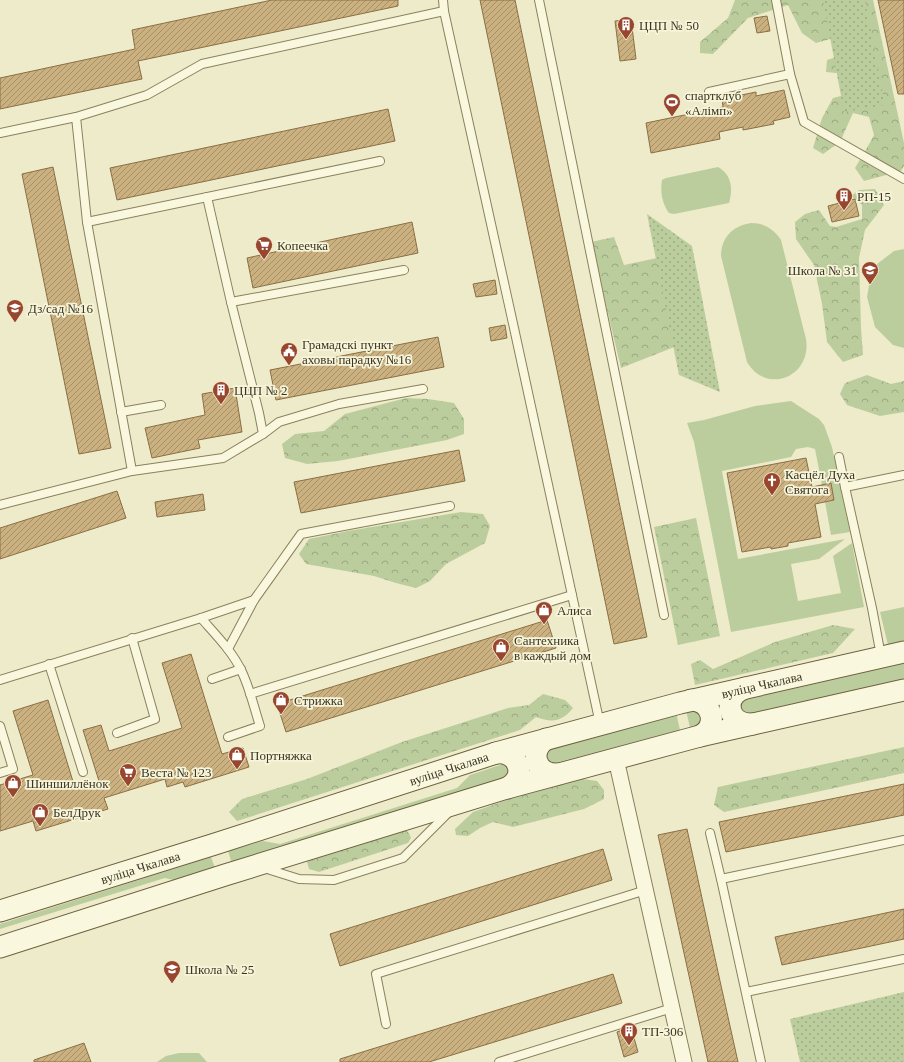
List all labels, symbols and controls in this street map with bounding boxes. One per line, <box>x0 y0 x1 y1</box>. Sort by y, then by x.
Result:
building icon: ЦЦП № 50 <box>616 15 636 40</box>
place label: ЦЦП № 50 <box>639 18 699 33</box>
place label: спартклуб «Алімп» <box>685 88 742 118</box>
sports icon: спартклуб «Алімп» <box>662 92 682 117</box>
building icon: РП-15 <box>834 186 854 211</box>
place label: РП-15 <box>857 189 891 204</box>
supermarket icon: Копеечка <box>254 235 274 260</box>
place label: Копеечка <box>277 238 328 253</box>
school or university icon: Школа № 31 <box>860 260 880 285</box>
place label: Школа № 31 <box>788 263 857 278</box>
school or university icon: Дз/сад №16 <box>5 298 25 323</box>
place label: Дз/сад №16 <box>28 301 93 316</box>
place label: Грамадскі пункт аховы парадку №16 <box>302 337 412 367</box>
public building icon: Грамадскі пункт аховы парадку №16 <box>279 341 299 366</box>
building icon: ЦЦП № 2 <box>211 380 231 405</box>
place label: ЦЦП № 2 <box>234 383 288 398</box>
place label: Касцёл Духа Святога <box>785 467 855 497</box>
church icon: Касцёл Духа Святога <box>762 471 782 496</box>
shop icon: Алиса <box>534 600 554 625</box>
place label: Алиса <box>557 603 592 618</box>
place label: Сантехника в каждый дом <box>514 633 591 663</box>
shop icon: Сантехника в каждый дом <box>491 637 511 662</box>
street label: вуліца Чкалава <box>720 668 804 701</box>
shop icon: Стрижка <box>271 690 291 715</box>
place label: Стрижка <box>294 693 343 708</box>
shop icon: Портняжка <box>227 745 247 770</box>
place label: Портняжка <box>250 748 312 763</box>
street label: вуліца Чкалава <box>407 748 490 788</box>
supermarket icon: Веста № 123 <box>118 762 138 787</box>
place label: Веста № 123 <box>141 765 212 780</box>
shop icon: Шиншиллёнок <box>3 773 23 798</box>
place label: Шиншиллёнок <box>26 776 109 791</box>
shop icon: БелДрук <box>30 802 50 827</box>
place label: БелДрук <box>53 805 101 820</box>
street label: вуліца Чкалава <box>99 848 182 887</box>
school or university icon: Школа № 25 <box>162 959 182 984</box>
place label: Школа № 25 <box>185 962 254 977</box>
building icon: ТП-306 <box>619 1021 639 1046</box>
place label: ТП-306 <box>642 1024 684 1039</box>

